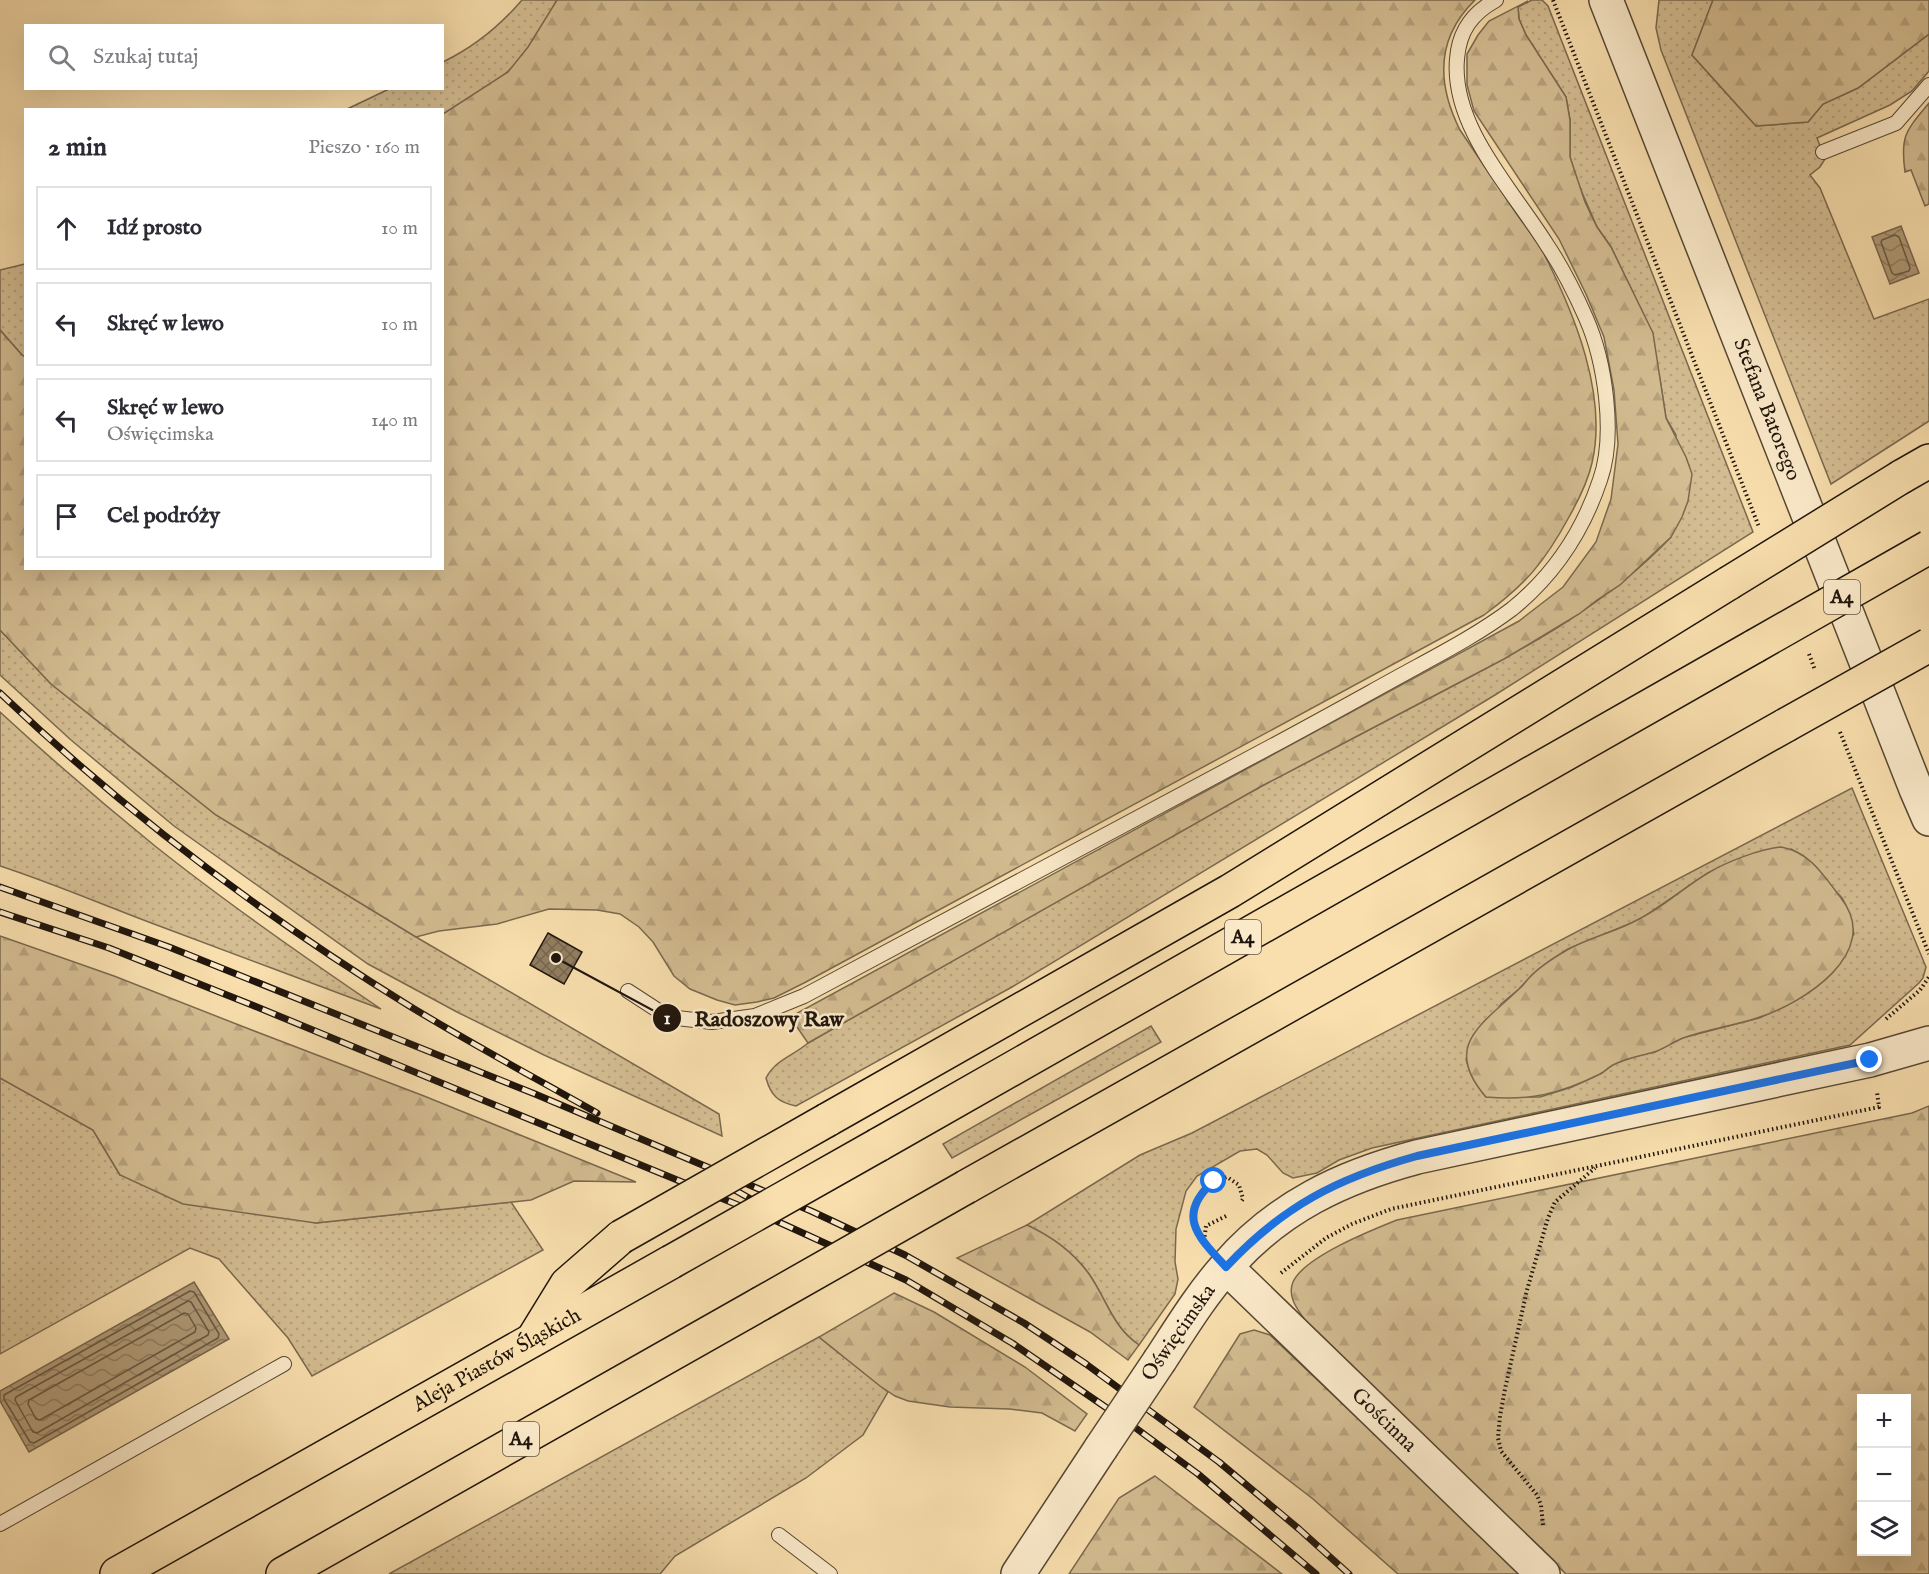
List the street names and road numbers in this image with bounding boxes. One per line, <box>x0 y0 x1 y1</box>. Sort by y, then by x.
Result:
street label: Stefana Batorego <box>1727 334 1807 485</box>
road number: A4 <box>1824 580 1860 614</box>
road number: A4 <box>1225 920 1261 954</box>
street label: Oświęcimska <box>1136 1279 1223 1387</box>
street label: Aleja Piastów Śląskich <box>407 1302 586 1419</box>
street label: Gościnna <box>1345 1382 1423 1459</box>
road number: A4 <box>503 1422 539 1456</box>

